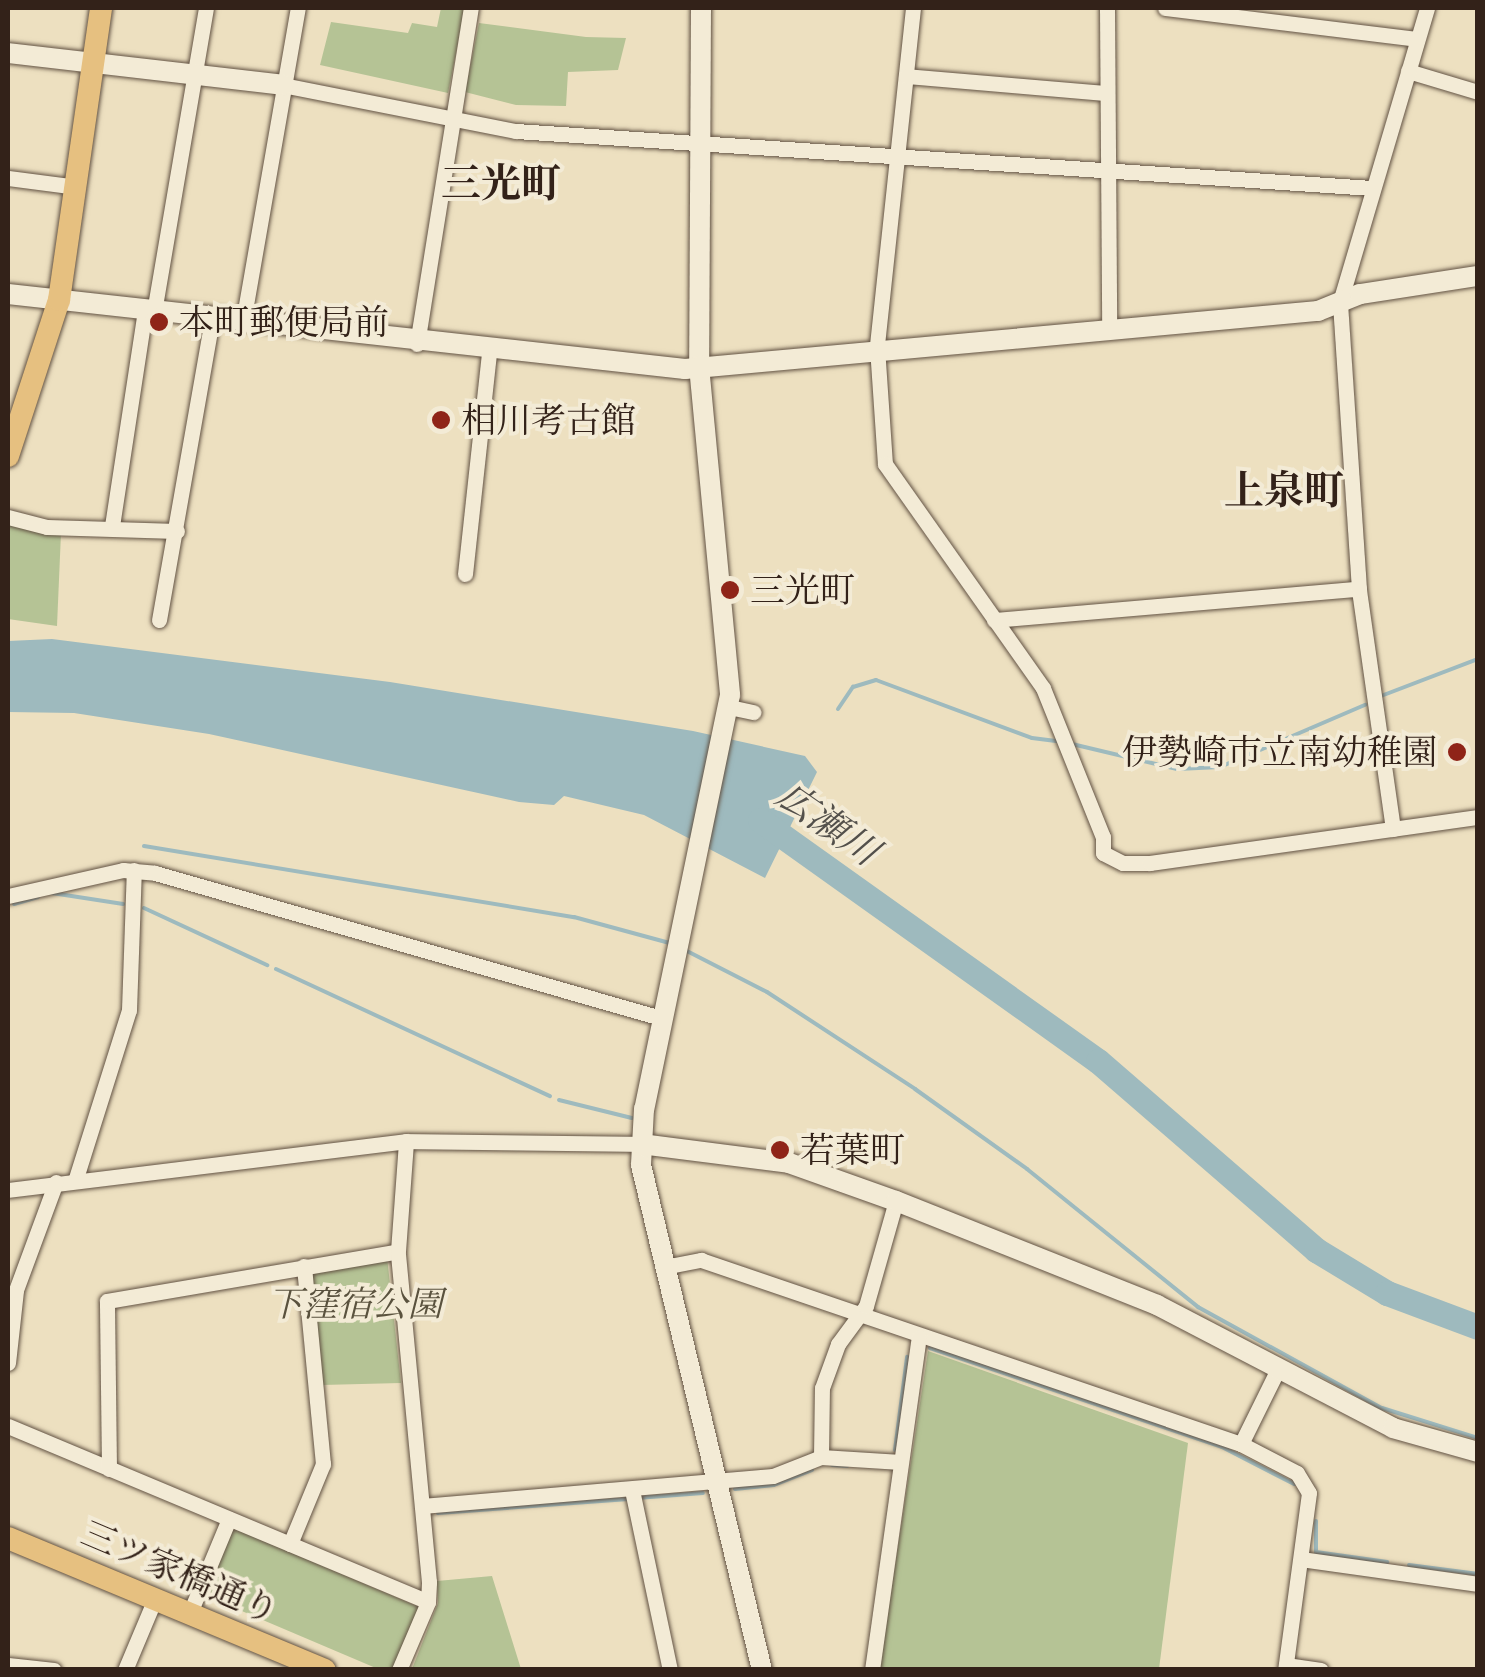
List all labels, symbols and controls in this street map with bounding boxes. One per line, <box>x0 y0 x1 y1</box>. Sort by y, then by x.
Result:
district label: 三光町 <box>441 159 561 207</box>
place label: 本町郵便局前 <box>179 301 389 343</box>
marker: 本町郵便局前 <box>148 311 170 333</box>
place label: 相川考古館 <box>461 399 636 441</box>
marker: 相川考古館 <box>430 409 452 431</box>
district label: 上泉町 <box>1224 466 1344 514</box>
place label: 三光町 <box>750 569 855 611</box>
marker: 三光町 <box>719 579 741 601</box>
place label: 伊勢崎市立南幼稚園 <box>1122 731 1437 773</box>
marker: 伊勢崎市立南幼稚園 <box>1446 741 1468 763</box>
water label: 広瀬川 <box>768 772 888 874</box>
place label: 若葉町 <box>800 1129 905 1171</box>
marker: 若葉町 <box>769 1139 791 1161</box>
park label: 下窪宿公園 <box>268 1283 442 1325</box>
street label: 三ツ家橋通り <box>75 1512 285 1632</box>

